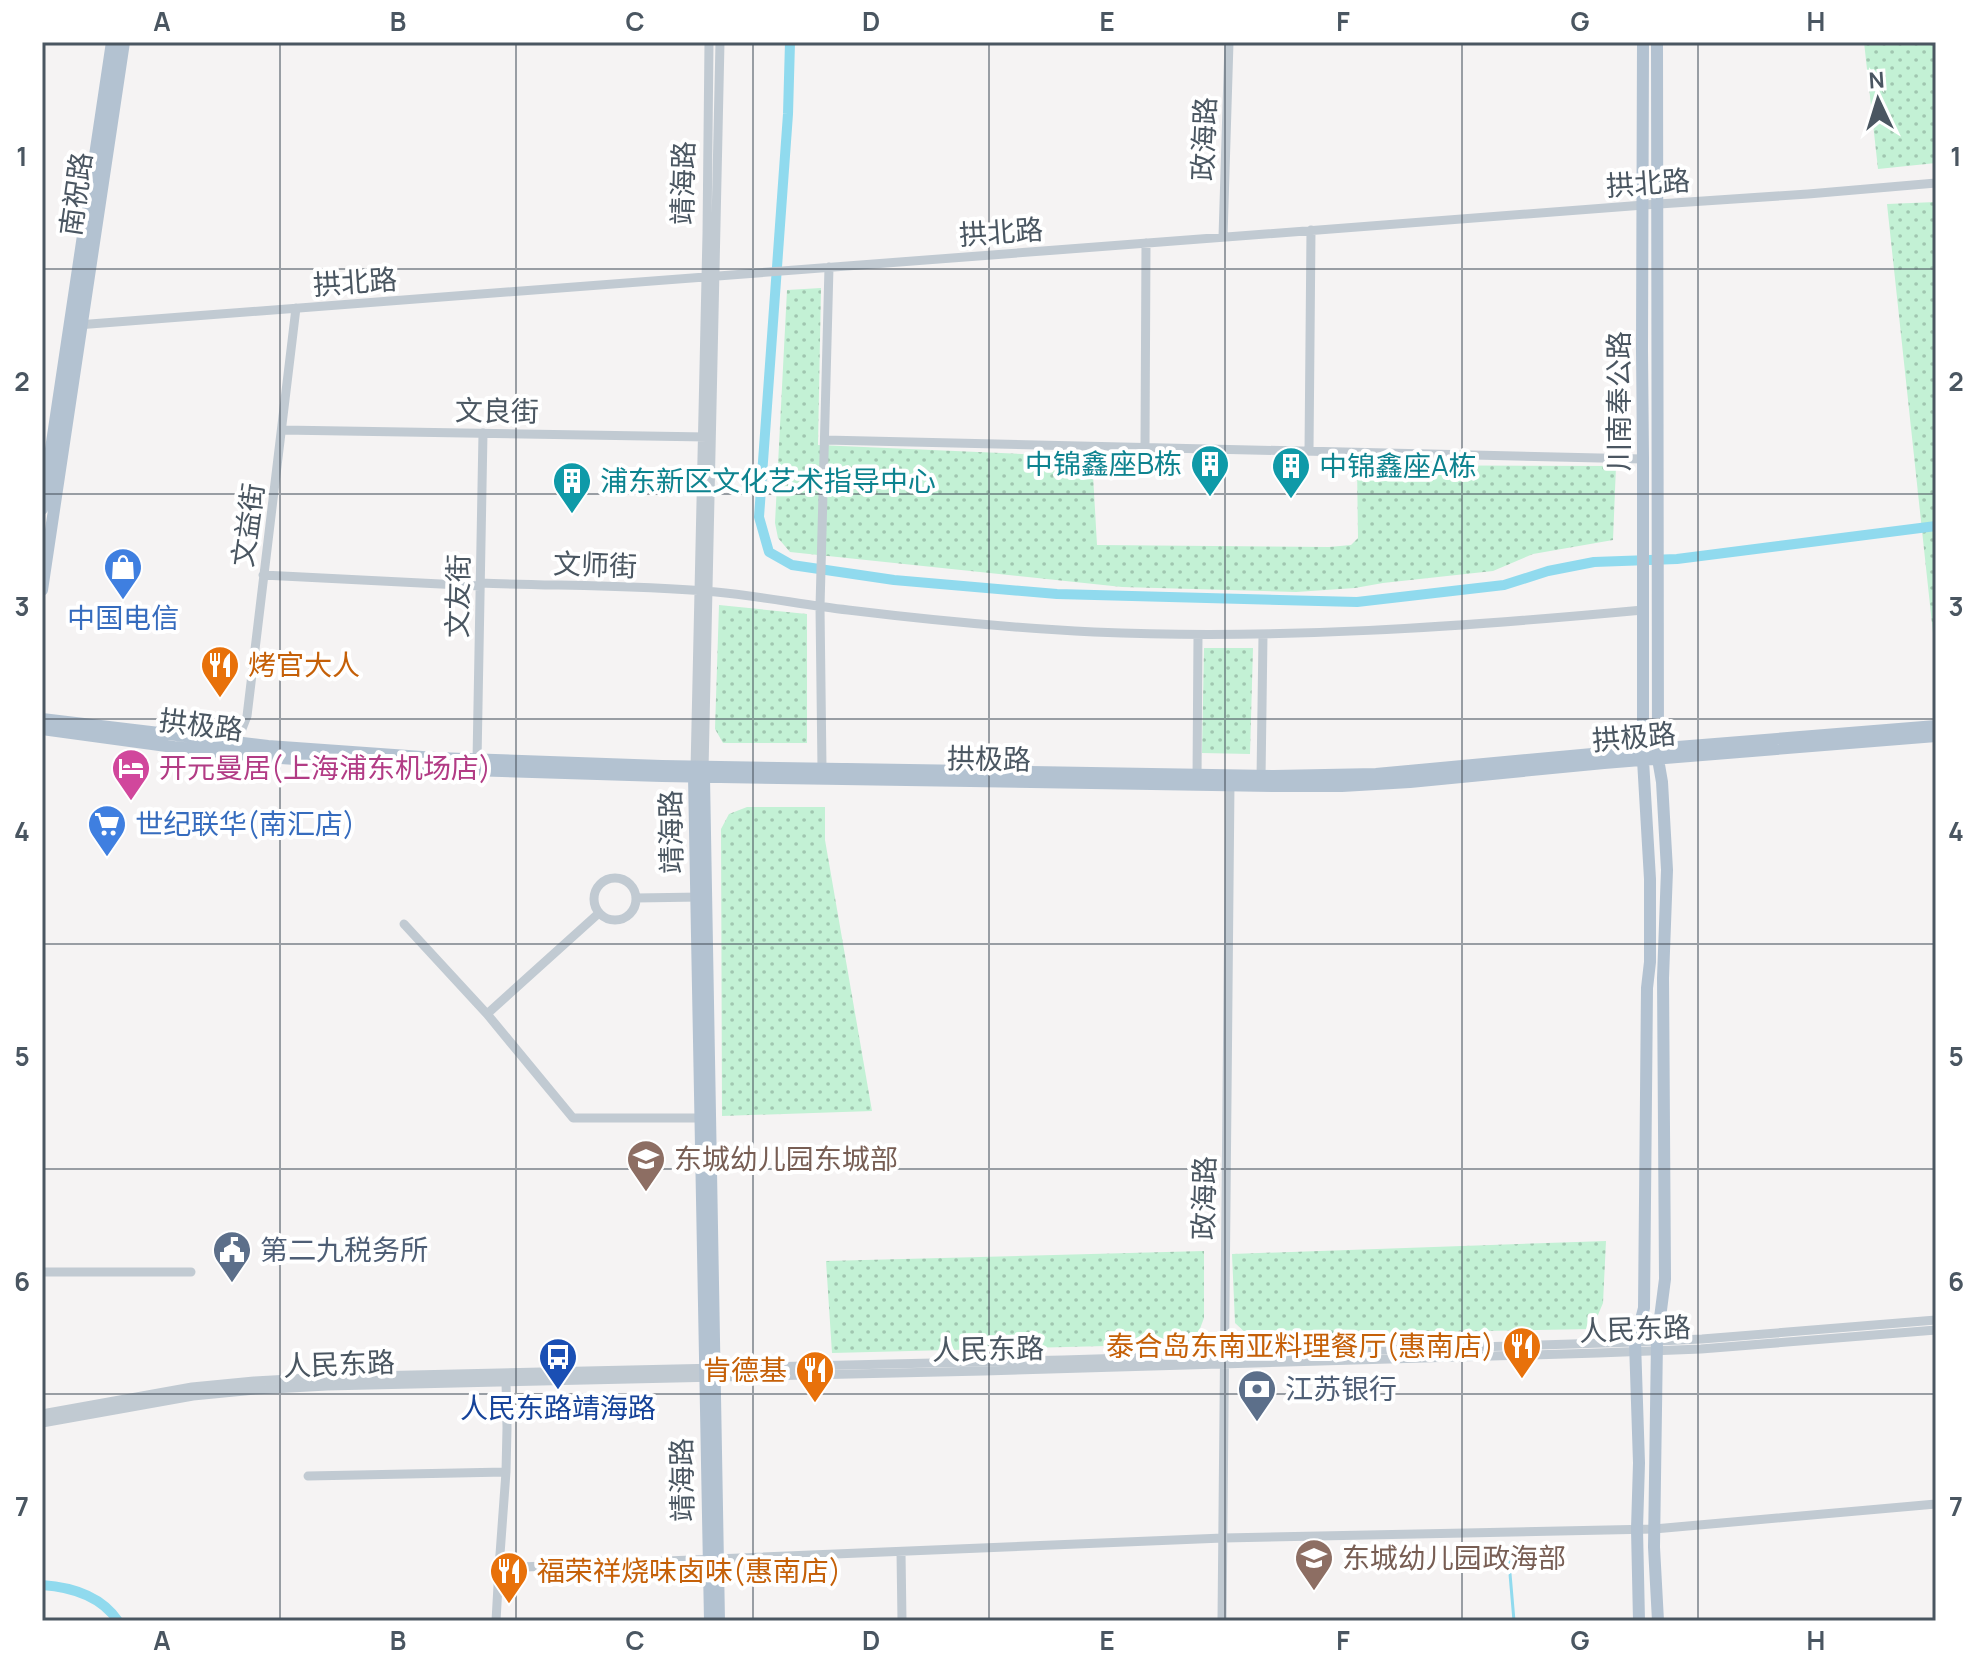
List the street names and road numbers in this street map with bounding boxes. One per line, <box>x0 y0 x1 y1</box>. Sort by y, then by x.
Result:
street label: 政海路 <box>1183 96 1223 182</box>
street label: 靖海路 <box>662 141 702 225</box>
street label: 南祝路 <box>50 150 100 238</box>
street label: 拱北路 <box>1605 160 1691 204</box>
street label: 拱北路 <box>958 209 1044 253</box>
street label: 拱北路 <box>312 259 398 303</box>
street label: 川南奉公路 <box>1599 331 1637 471</box>
street label: 文良街 <box>455 390 539 430</box>
street label: 文益街 <box>222 481 272 569</box>
street label: 文师街 <box>552 544 638 584</box>
street label: 文友街 <box>437 554 477 638</box>
street label: 拱极路 <box>157 700 245 748</box>
street label: 拱极路 <box>1590 713 1677 759</box>
street label: 拱极路 <box>947 738 1031 778</box>
street label: 靖海路 <box>650 790 690 874</box>
street label: 政海路 <box>1183 1156 1223 1240</box>
street label: 人民东路 <box>1578 1307 1692 1349</box>
street label: 人民东路 <box>932 1328 1044 1368</box>
street label: 人民东路 <box>282 1342 396 1384</box>
street label: 靖海路 <box>661 1438 701 1522</box>

